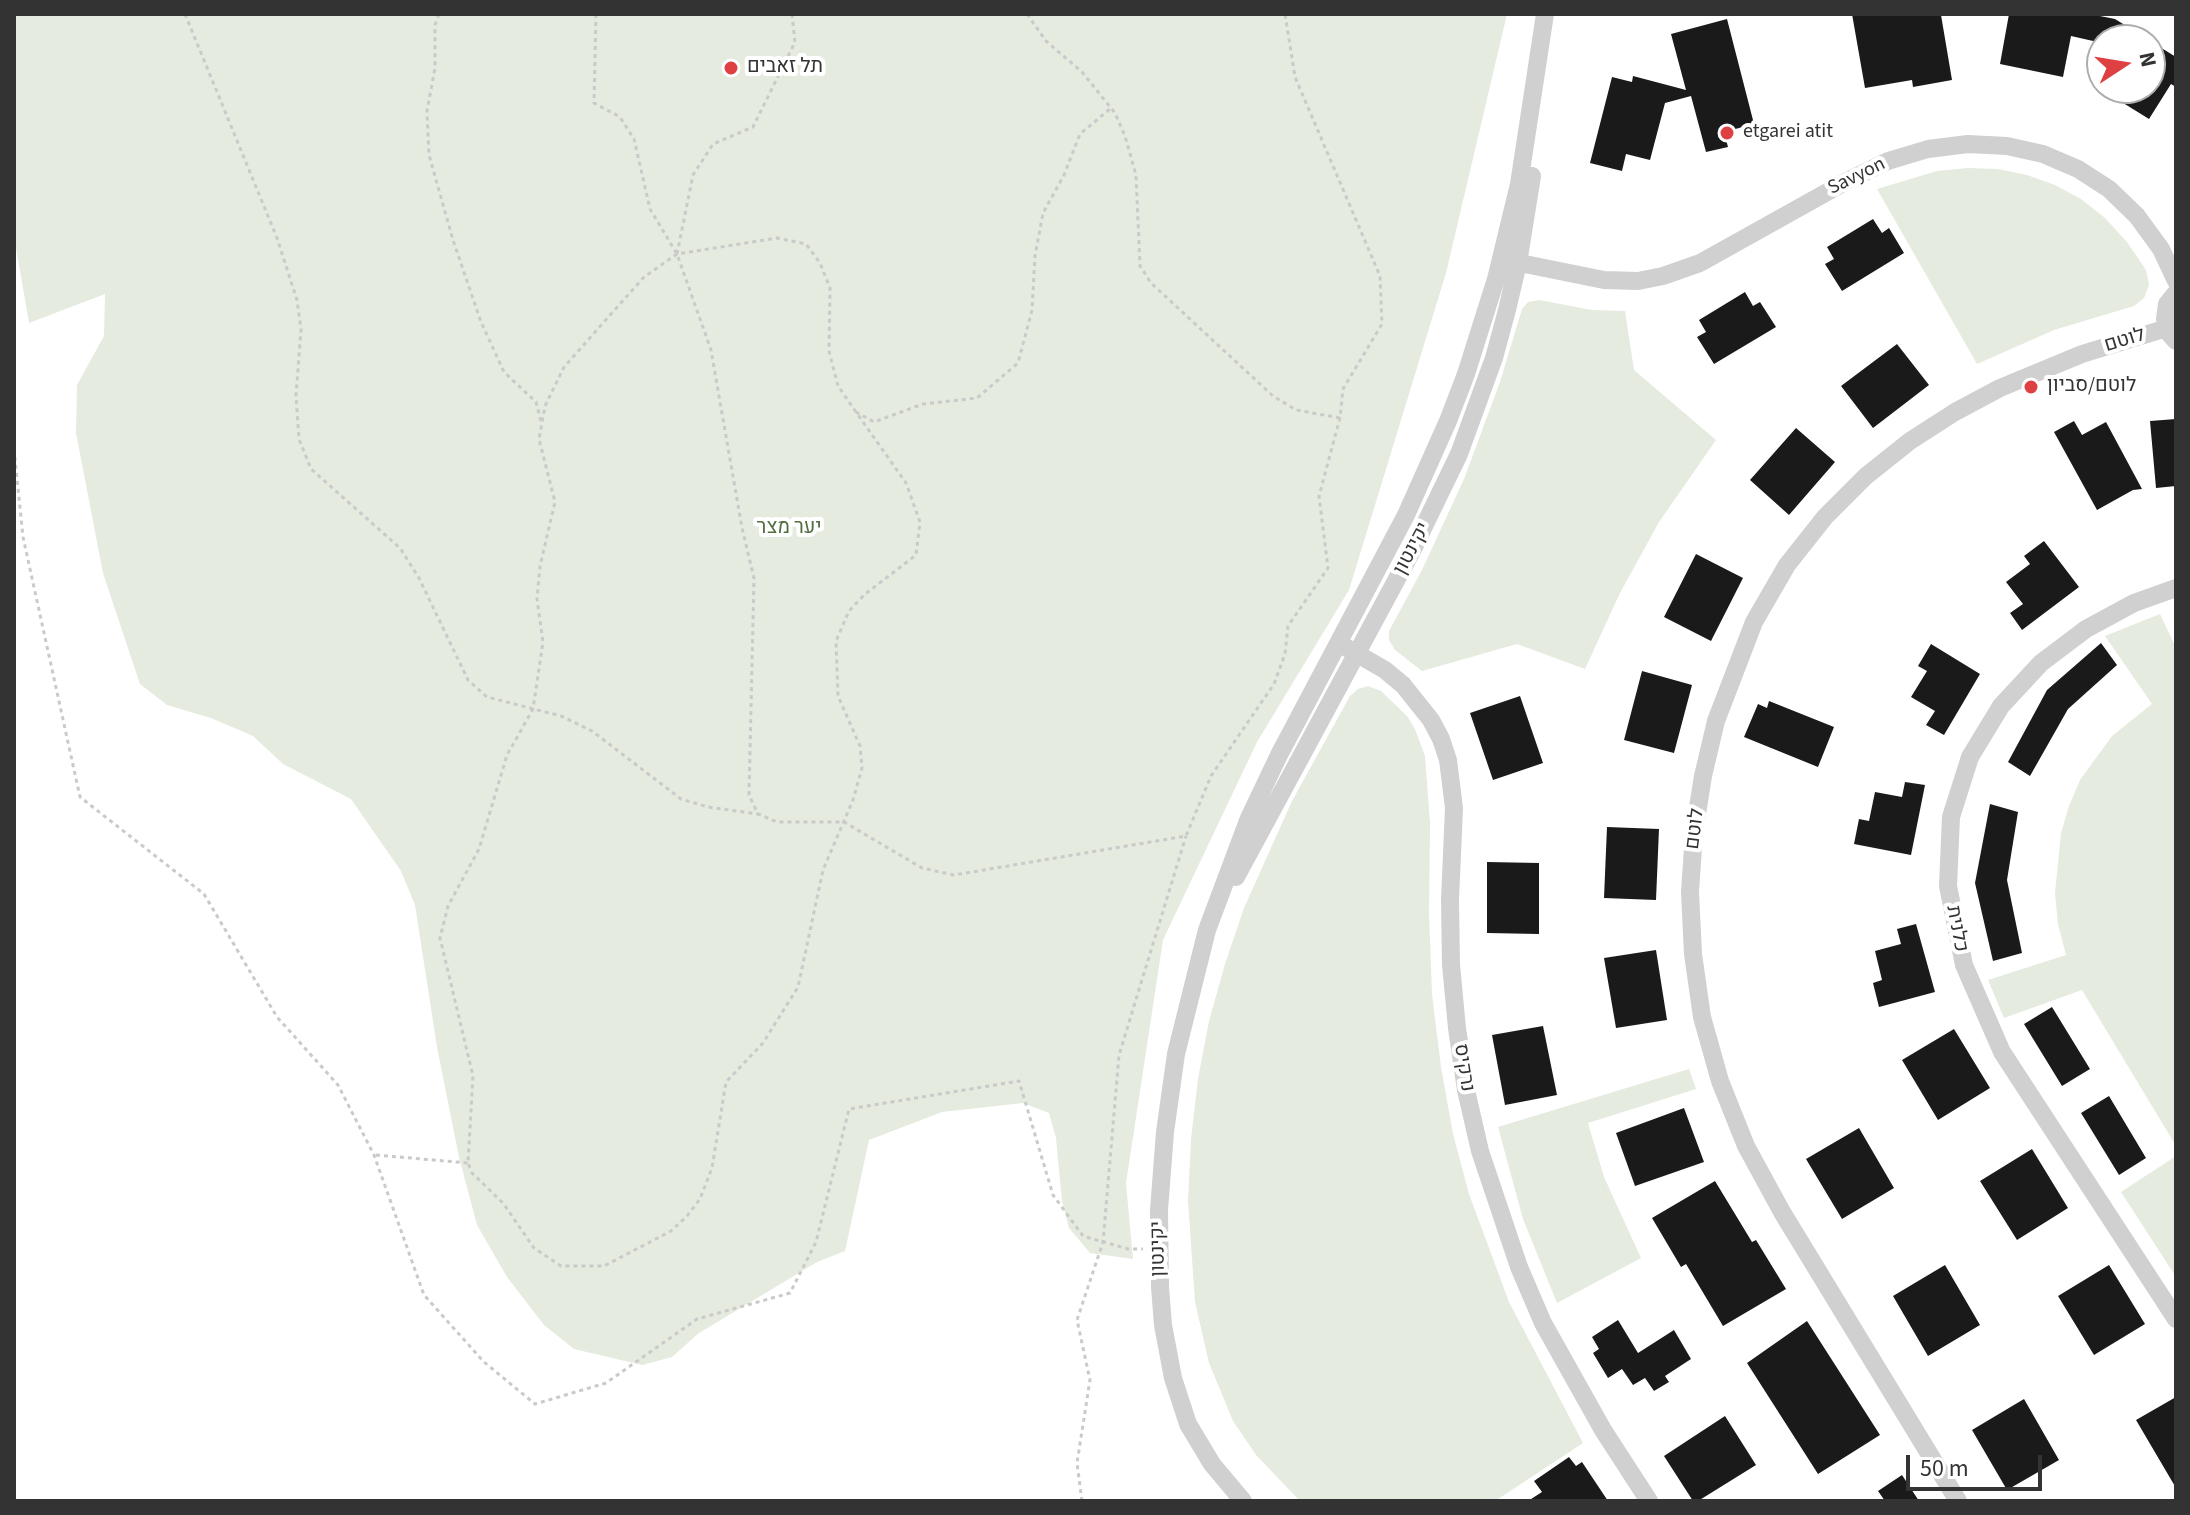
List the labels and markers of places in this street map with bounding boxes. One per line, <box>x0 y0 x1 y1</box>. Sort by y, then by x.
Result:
place label: תל זאבים <box>747 56 823 80</box>
marker: תל זאבים <box>722 59 740 77</box>
place label: etgarei atit <box>1743 121 1833 145</box>
marker: etgarei atit <box>1718 124 1736 142</box>
place label: לוטם/סביון <box>2047 375 2136 399</box>
marker: לוטם/סביון <box>2022 378 2040 396</box>

